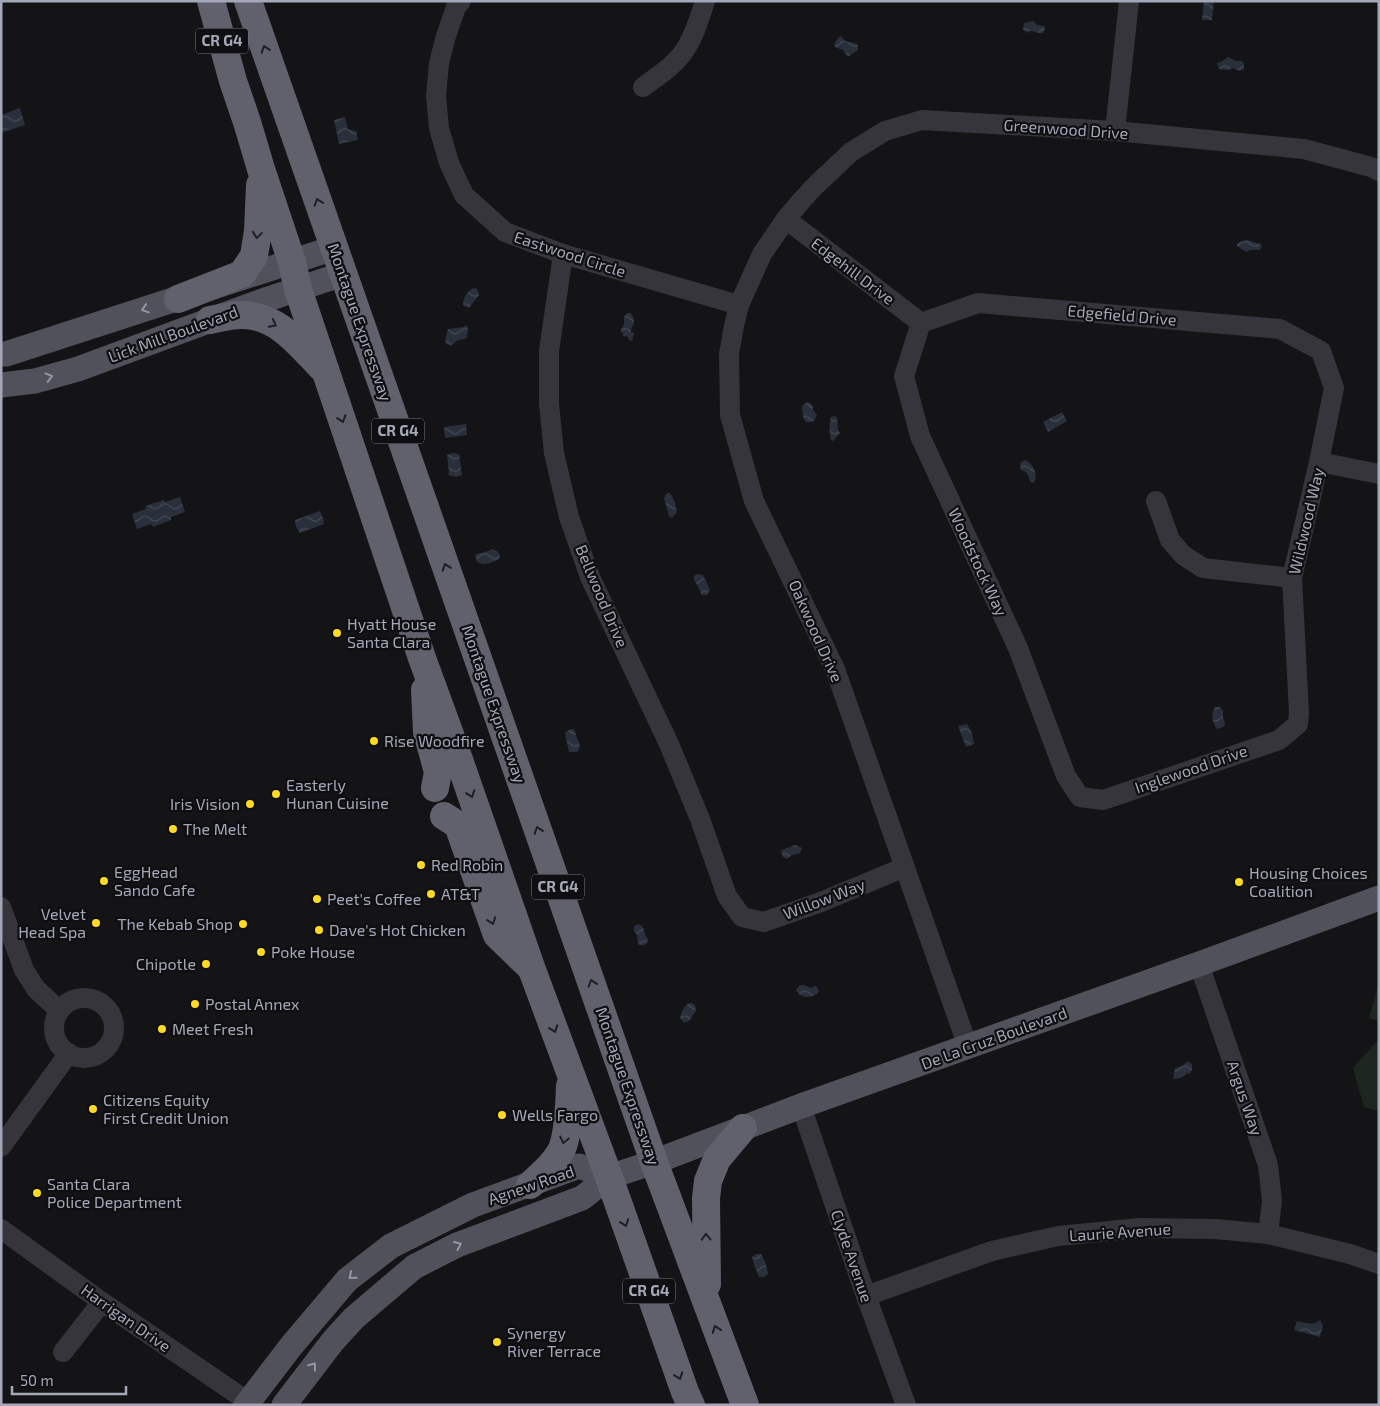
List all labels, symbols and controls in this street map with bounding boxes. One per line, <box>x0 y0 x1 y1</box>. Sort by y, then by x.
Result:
road number: CR G4 <box>196 28 248 54</box>
one-way arrow <box>260 45 270 53</box>
street label: Greenwood Drive <box>1003 115 1129 142</box>
one-way arrow <box>314 198 324 207</box>
street label: Eastwood Circle <box>512 226 628 281</box>
one-way arrow <box>252 231 263 239</box>
street label: Edgehill Drive <box>808 233 899 308</box>
street label: Montague Expressway <box>325 240 397 404</box>
street label: Edgefield Drive <box>1067 300 1177 329</box>
street label: Lick Mill Boulevard <box>106 301 240 366</box>
one-way arrow <box>142 304 150 314</box>
one-way arrow <box>268 318 277 328</box>
one-way arrow <box>45 372 53 382</box>
one-way arrow <box>336 414 346 422</box>
road number: CR G4 <box>372 418 424 444</box>
street label: Wildwood Way <box>1284 465 1327 576</box>
street label: Woodstock Way <box>945 505 1012 619</box>
street label: Bellwood Drive <box>572 542 633 650</box>
one-way arrow <box>442 563 452 572</box>
street label: Oakwood Drive <box>785 577 847 685</box>
place label: Hyatt House Santa Clara <box>347 614 436 651</box>
street label: Montague Expressway <box>459 622 531 786</box>
marker: Hyatt House Santa Clara <box>331 627 343 639</box>
place label: Rise Woodfire <box>384 731 485 750</box>
marker: Rise Woodfire <box>368 735 380 747</box>
street label: Inglewood Drive <box>1132 740 1250 797</box>
place label: Easterly Hunan Cuisine <box>286 775 389 812</box>
marker: Easterly Hunan Cuisine <box>270 788 282 800</box>
one-way arrow <box>465 790 475 798</box>
place label: Iris Vision <box>170 794 240 813</box>
marker: Iris Vision <box>244 798 256 810</box>
place label: The Melt <box>183 819 247 838</box>
marker: The Melt <box>167 823 179 835</box>
one-way arrow <box>534 826 544 835</box>
place label: Red Robin <box>431 855 503 874</box>
marker: Red Robin <box>415 859 427 871</box>
place label: EggHead Sando Cafe <box>114 862 195 899</box>
place label: Housing Choices Coalition <box>1249 863 1368 900</box>
road number: CR G4 <box>532 874 584 900</box>
street label: Willow Way <box>780 874 868 923</box>
marker: EggHead Sando Cafe <box>98 875 110 887</box>
marker: Housing Choices Coalition <box>1233 876 1245 888</box>
place label: AT&T <box>441 884 480 903</box>
marker: AT&T <box>425 888 437 900</box>
place label: Peet's Coffee <box>327 889 421 908</box>
marker: Peet's Coffee <box>311 893 323 905</box>
place label: Velvet Head Spa <box>18 904 86 941</box>
place label: The Kebab Shop <box>117 914 233 933</box>
marker: Velvet Head Spa <box>90 917 102 929</box>
one-way arrow <box>486 917 496 925</box>
marker: The Kebab Shop <box>237 918 249 930</box>
place label: Dave's Hot Chicken <box>329 920 466 939</box>
marker: Dave's Hot Chicken <box>313 924 325 936</box>
place label: Poke House <box>271 942 355 961</box>
marker: Poke House <box>255 946 267 958</box>
place label: Chipotle <box>136 954 196 973</box>
marker: Chipotle <box>200 958 212 970</box>
one-way arrow <box>588 980 598 988</box>
place label: Postal Annex <box>205 994 300 1013</box>
marker: Postal Annex <box>189 998 201 1010</box>
street label: De La Cruz Boulevard <box>918 1002 1069 1073</box>
street label: Montague Expressway <box>593 1004 665 1168</box>
place label: Meet Fresh <box>172 1019 253 1038</box>
marker: Meet Fresh <box>156 1023 168 1035</box>
one-way arrow <box>548 1025 558 1033</box>
street label: Argus Way <box>1224 1058 1267 1138</box>
place label: Citizens Equity First Credit Union <box>103 1090 229 1127</box>
marker: Citizens Equity First Credit Union <box>87 1103 99 1115</box>
place label: Wells Fargo <box>512 1105 598 1124</box>
marker: Wells Fargo <box>496 1109 508 1121</box>
one-way arrow <box>559 1135 570 1144</box>
street label: Agnew Road <box>485 1161 577 1208</box>
place label: Santa Clara Police Department <box>47 1174 182 1211</box>
marker: Santa Clara Police Department <box>31 1187 43 1199</box>
street label: Clyde Avenue <box>828 1207 877 1305</box>
one-way arrow <box>619 1218 629 1227</box>
street label: Laurie Avenue <box>1068 1218 1171 1245</box>
one-way arrow <box>701 1233 711 1240</box>
one-way arrow <box>453 1241 462 1251</box>
one-way arrow <box>349 1270 358 1279</box>
road number: CR G4 <box>623 1278 675 1304</box>
street label: Harrigan Drive <box>78 1280 175 1355</box>
place label: Synergy River Terrace <box>507 1323 601 1360</box>
one-way arrow <box>712 1325 722 1333</box>
marker: Synergy River Terrace <box>491 1336 503 1348</box>
one-way arrow <box>308 1363 316 1372</box>
scale bar <box>12 1364 126 1396</box>
text: 50 m <box>20 1371 54 1389</box>
one-way arrow <box>673 1371 683 1380</box>

